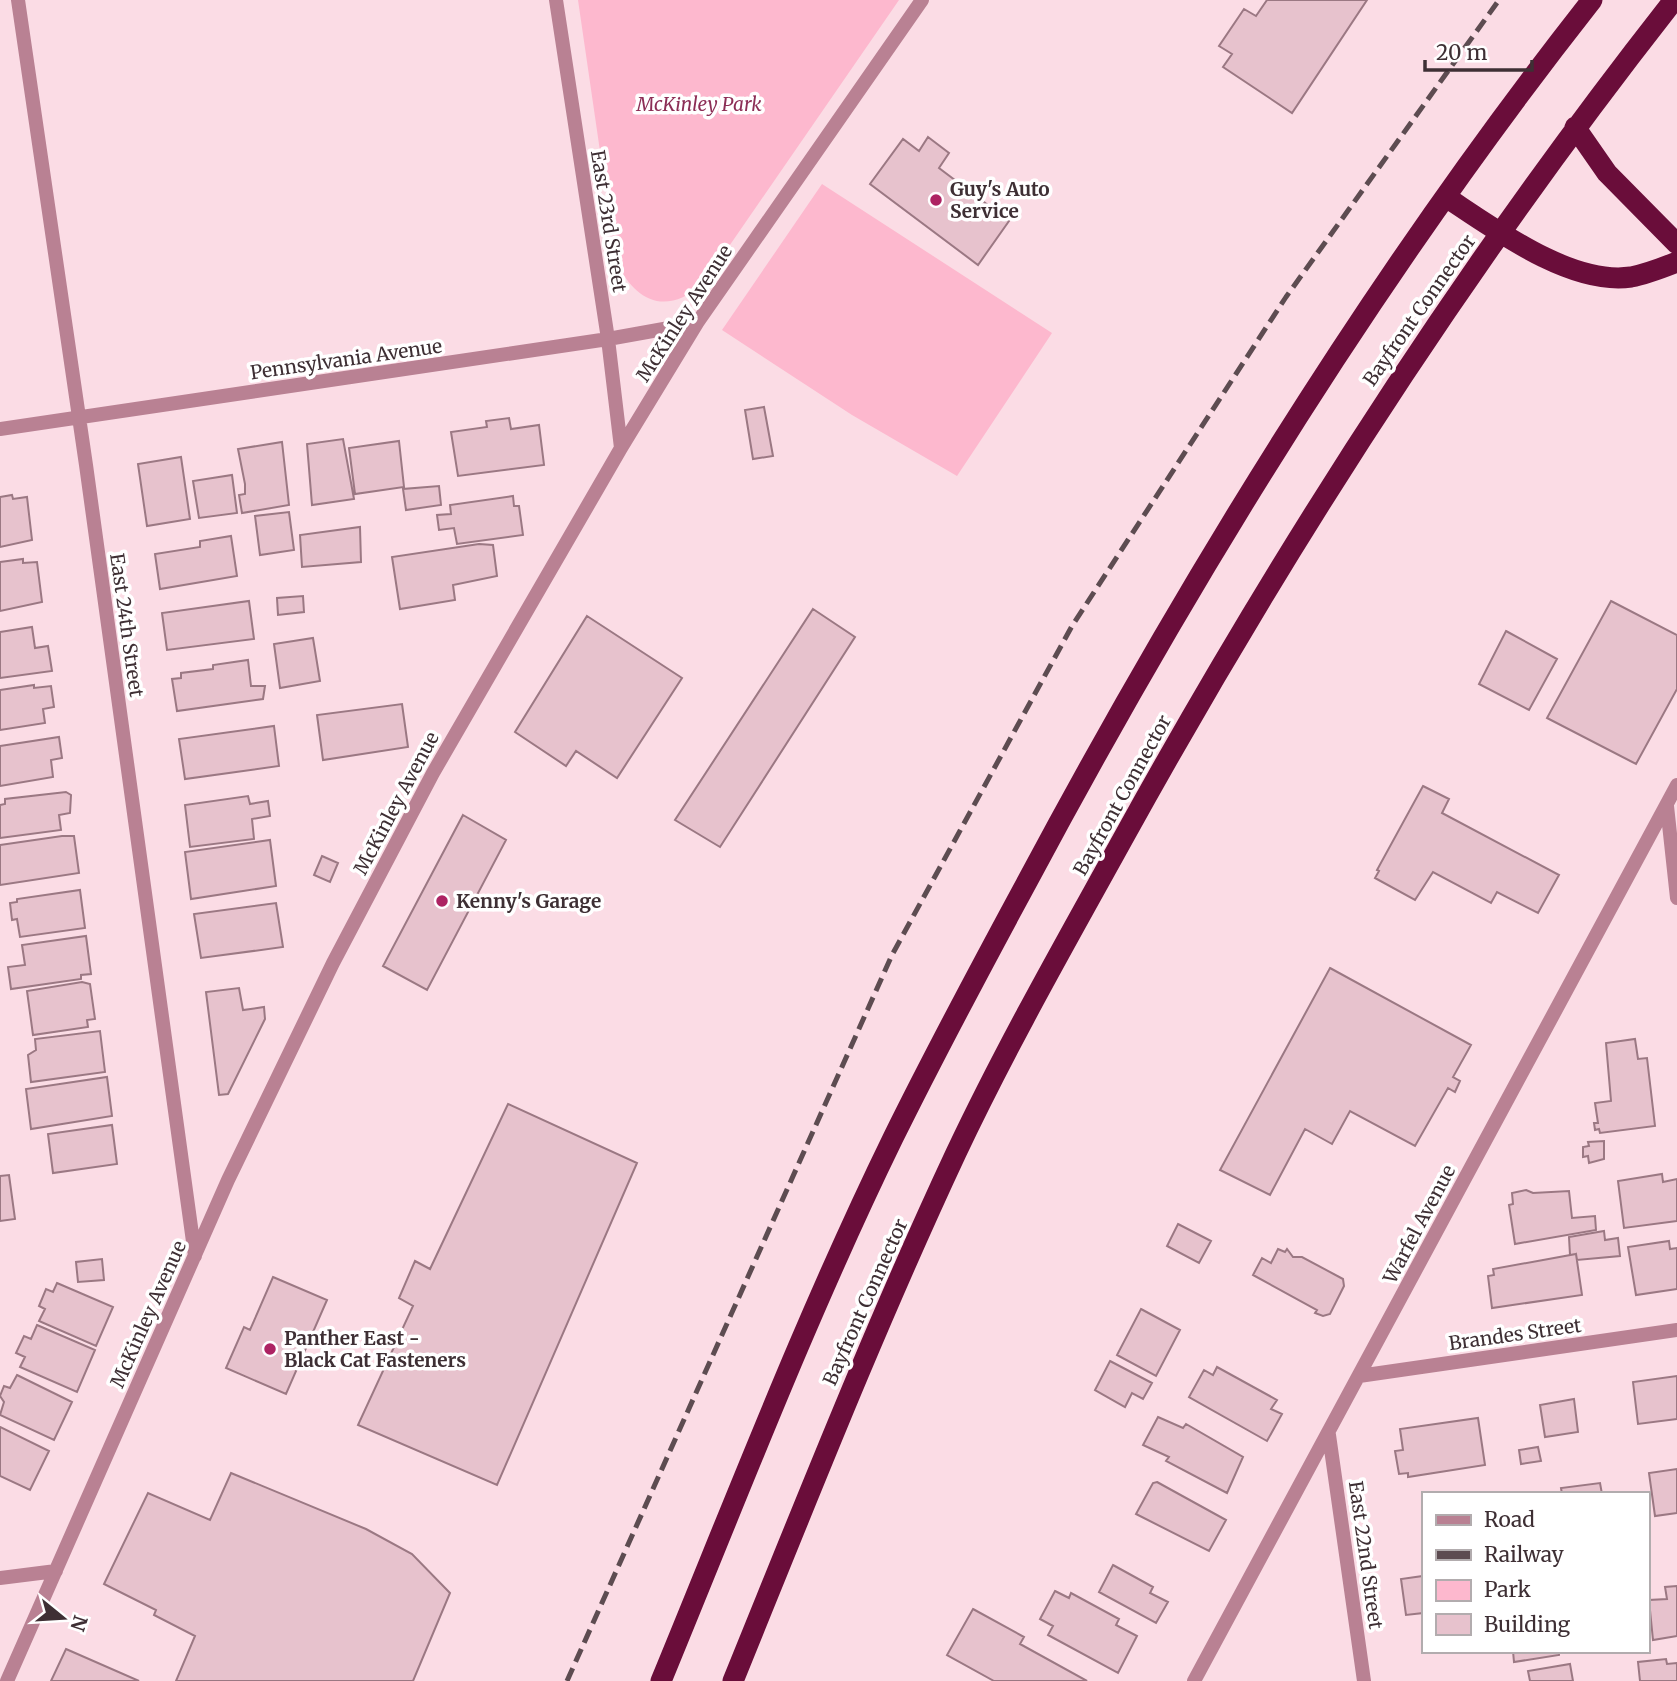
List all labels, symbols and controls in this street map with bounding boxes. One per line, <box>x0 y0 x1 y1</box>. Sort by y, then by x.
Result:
scale bar <box>1425 28 1532 72</box>
text: 20 m <box>1436 39 1488 66</box>
park label: McKinley Park <box>635 92 762 116</box>
street label: East 23rd Street <box>586 148 632 294</box>
place label: Guy's Auto Service <box>950 177 1050 223</box>
marker: Guy's Auto Service <box>928 192 944 208</box>
street label: Bayfront Connector <box>1358 229 1481 390</box>
street label: McKinley Avenue <box>631 240 737 386</box>
street label: Pennsylvania Avenue <box>249 334 444 384</box>
street label: East 24th Street <box>105 552 149 699</box>
street label: Bayfront Connector <box>1068 710 1176 879</box>
street label: McKinley Avenue <box>348 727 444 879</box>
place label: Kenny's Garage <box>456 889 601 913</box>
marker: Kenny's Garage <box>434 893 450 909</box>
street label: Warfel Avenue <box>1377 1161 1460 1288</box>
street label: Bayfront Connector <box>817 1215 913 1389</box>
street label: McKinley Avenue <box>105 1237 191 1391</box>
street label: Brandes Street <box>1447 1313 1583 1355</box>
place label: Panther East - Black Cat Fasteners <box>284 1326 466 1372</box>
marker: Panther East - Black Cat Fasteners <box>262 1341 278 1357</box>
street label: East 22nd Street <box>1344 1479 1388 1631</box>
legend <box>1422 1492 1649 1653</box>
text: Road <box>1484 1506 1535 1533</box>
text: Railway <box>1484 1541 1565 1568</box>
text: Park <box>1484 1576 1531 1603</box>
north arrow <box>28 1583 98 1653</box>
text: Building <box>1484 1611 1571 1638</box>
text: N <box>65 1612 93 1634</box>

